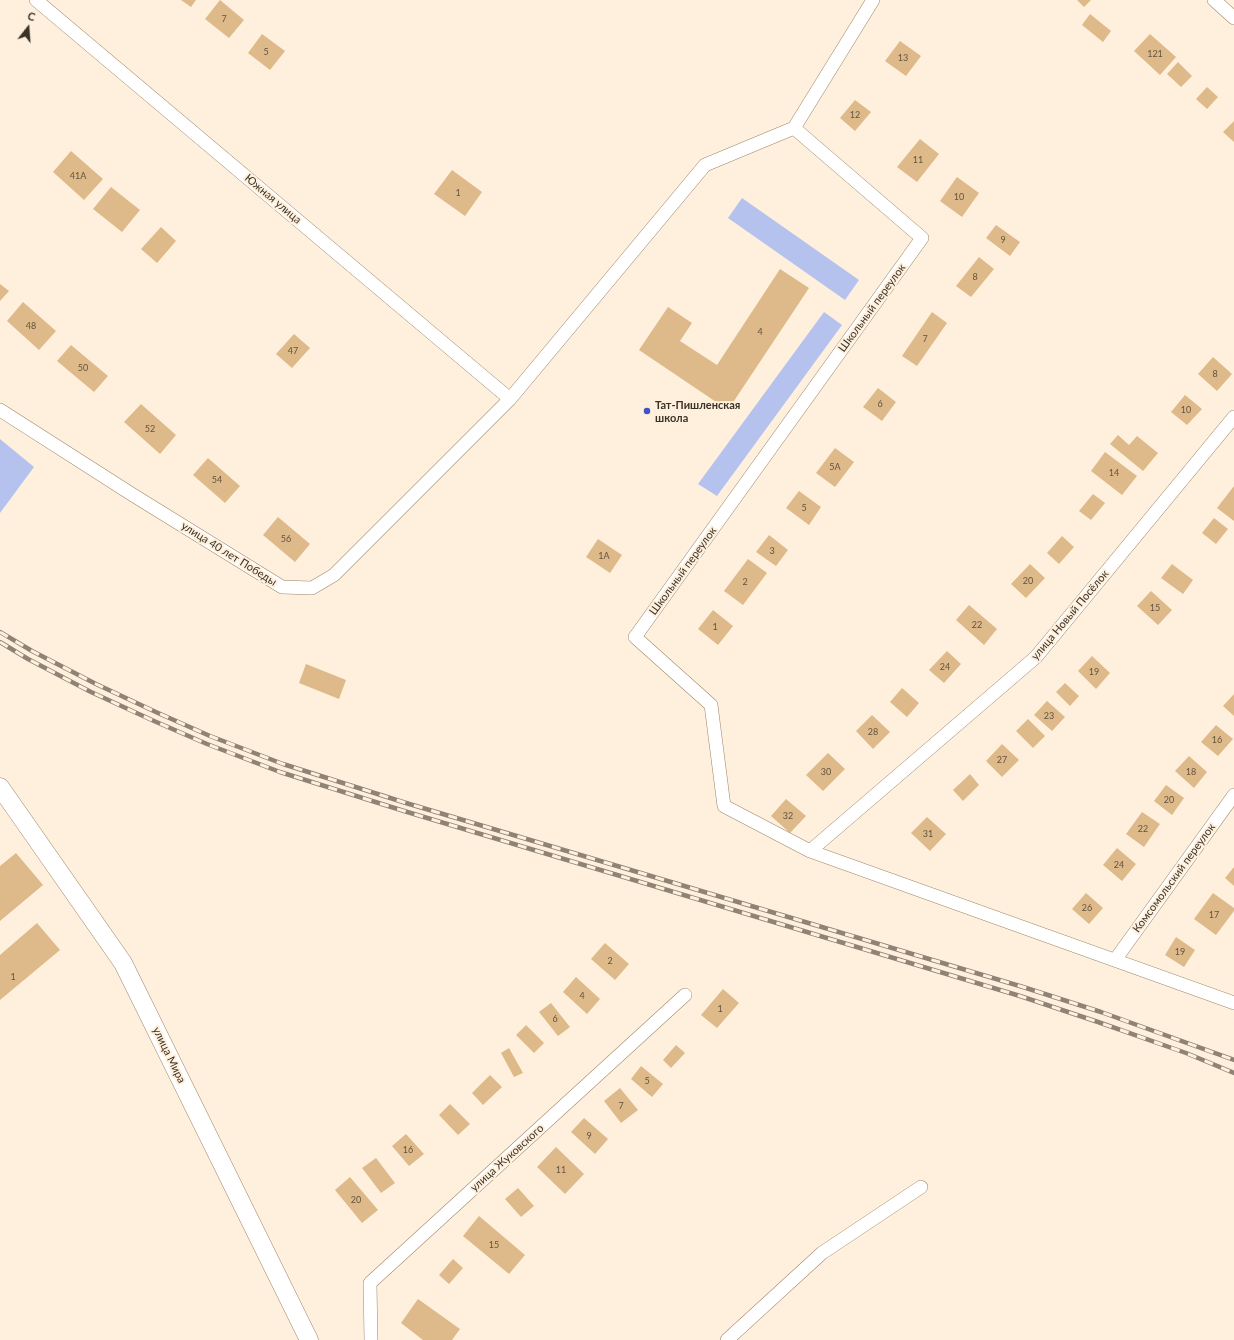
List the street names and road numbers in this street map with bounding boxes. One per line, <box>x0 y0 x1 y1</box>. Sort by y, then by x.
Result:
street label: Южная улица <box>242 171 304 227</box>
street label: Школьный переулок <box>836 261 908 355</box>
street label: улица 40 лет Победы <box>179 519 279 589</box>
street label: Школьный переулок <box>647 524 719 618</box>
street label: улица Новый Посёлок <box>1029 567 1111 663</box>
street label: Комсомольский переулок <box>1130 821 1218 935</box>
street label: улица Мира <box>150 1025 188 1085</box>
street label: улица Жуковского <box>468 1122 546 1194</box>

